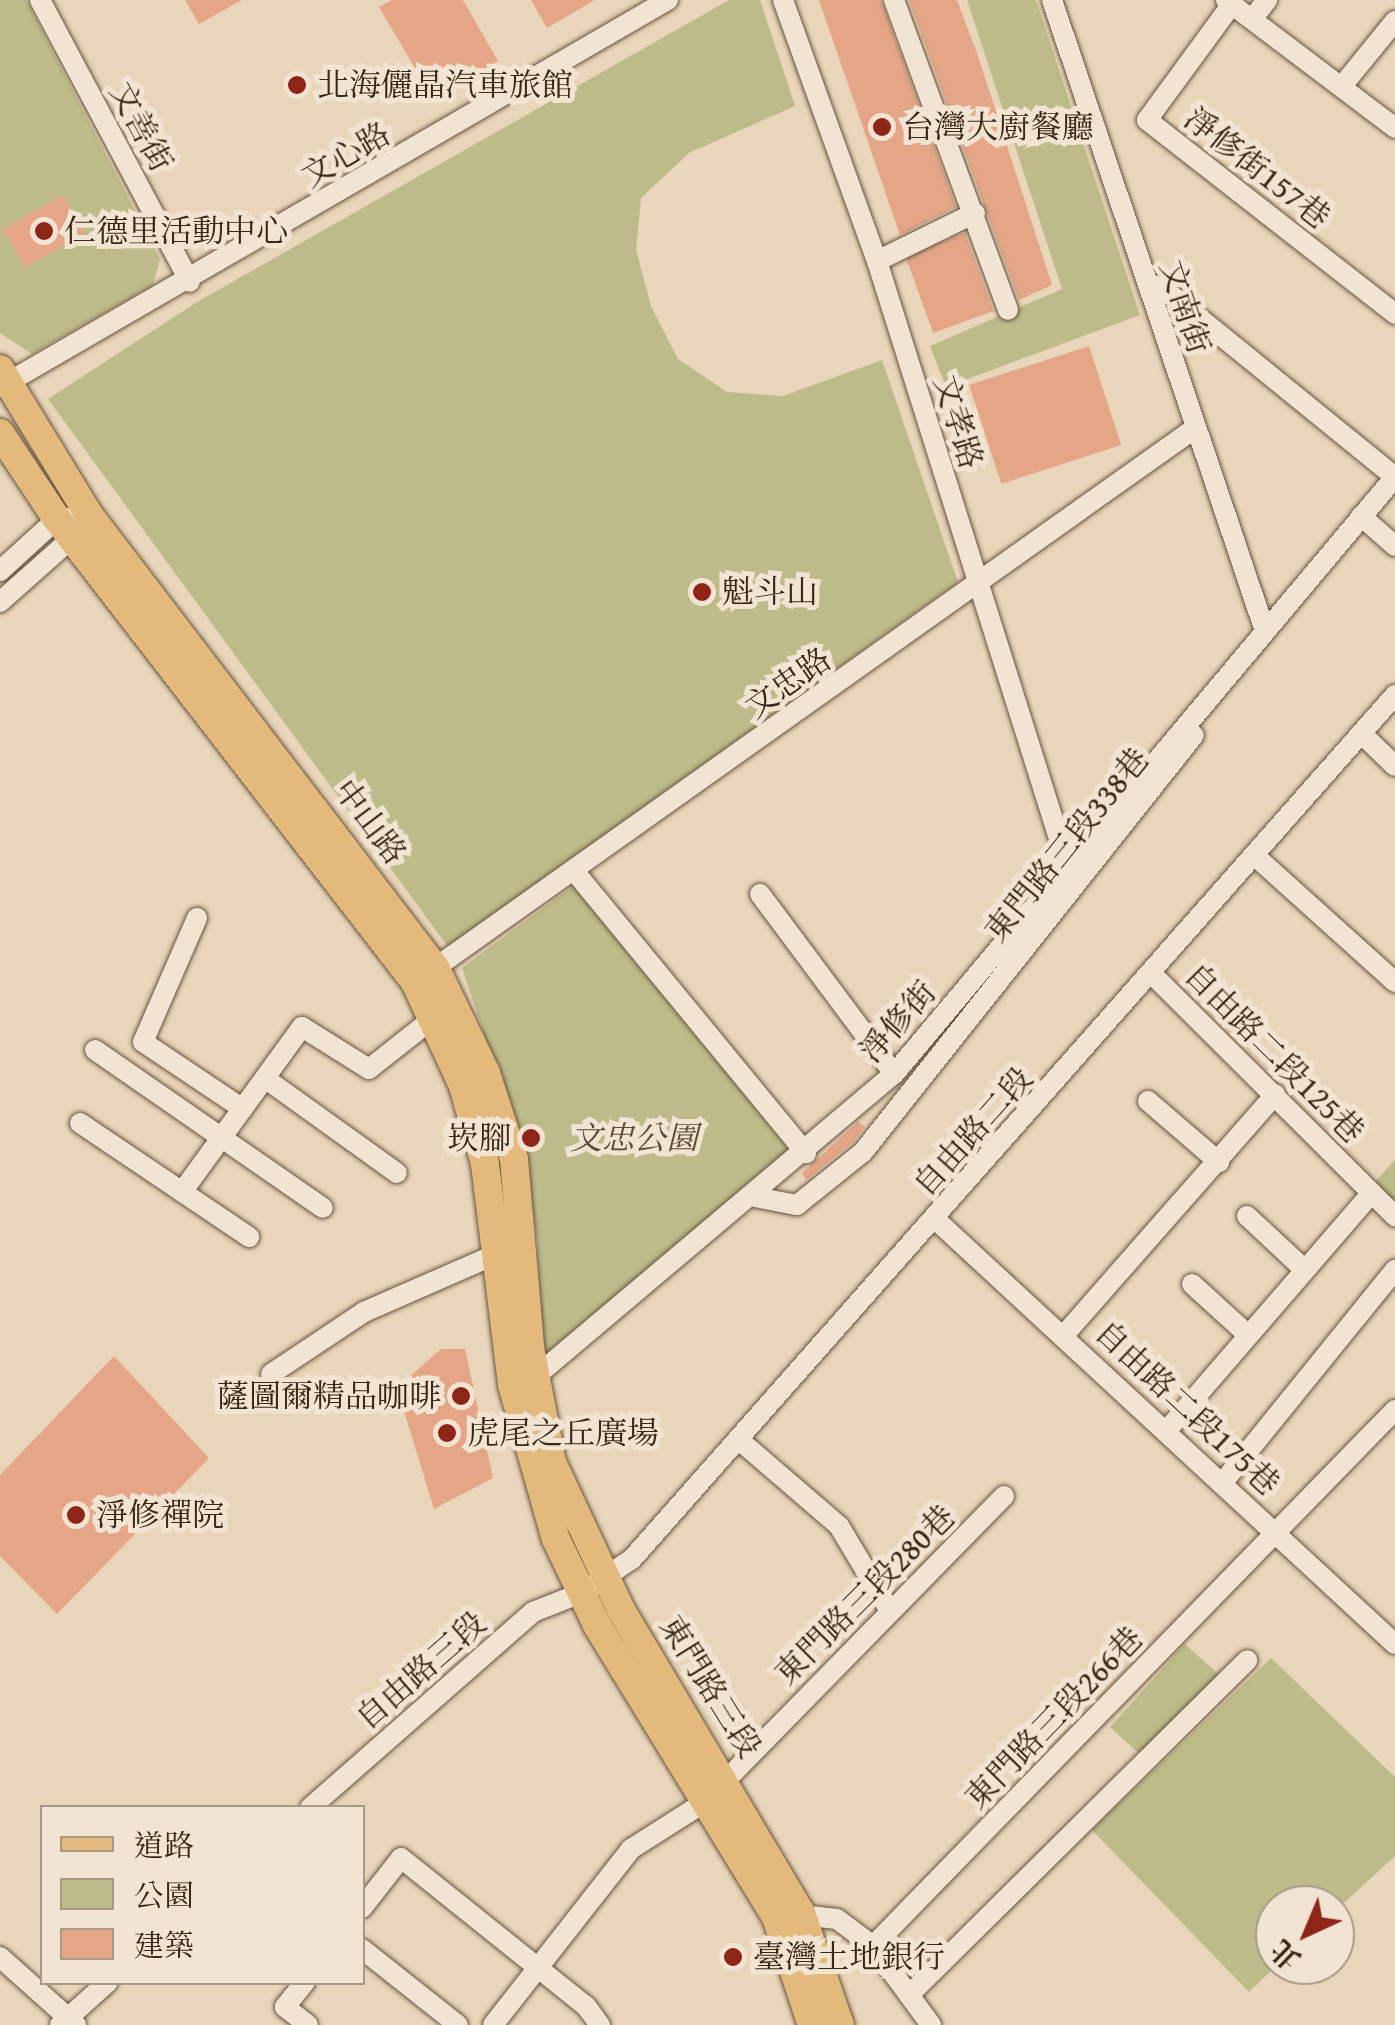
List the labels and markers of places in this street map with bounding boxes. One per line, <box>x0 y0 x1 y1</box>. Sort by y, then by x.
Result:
place label: 北海儷晶汽車旅館 <box>317 66 573 104</box>
marker: 北海儷晶汽車旅館 <box>286 74 308 96</box>
place label: 台灣大廚餐廳 <box>902 108 1094 146</box>
marker: 台灣大廚餐廳 <box>871 116 893 138</box>
place label: 仁德里活動中心 <box>64 212 288 250</box>
marker: 仁德里活動中心 <box>33 220 55 242</box>
place label: 魁斗山 <box>722 573 818 611</box>
marker: 魁斗山 <box>691 581 713 603</box>
place label: 崁腳 <box>447 1119 511 1157</box>
marker: 崁腳 <box>520 1127 542 1149</box>
place label: 薩圖爾精品咖啡 <box>217 1377 441 1415</box>
marker: 薩圖爾精品咖啡 <box>450 1385 472 1407</box>
place label: 虎尾之丘廣場 <box>467 1414 659 1452</box>
marker: 虎尾之丘廣場 <box>436 1422 458 1444</box>
place label: 淨修禪院 <box>96 1496 224 1534</box>
marker: 淨修禪院 <box>65 1504 87 1526</box>
place label: 臺灣土地銀行 <box>753 1938 945 1976</box>
marker: 臺灣土地銀行 <box>722 1946 744 1968</box>

